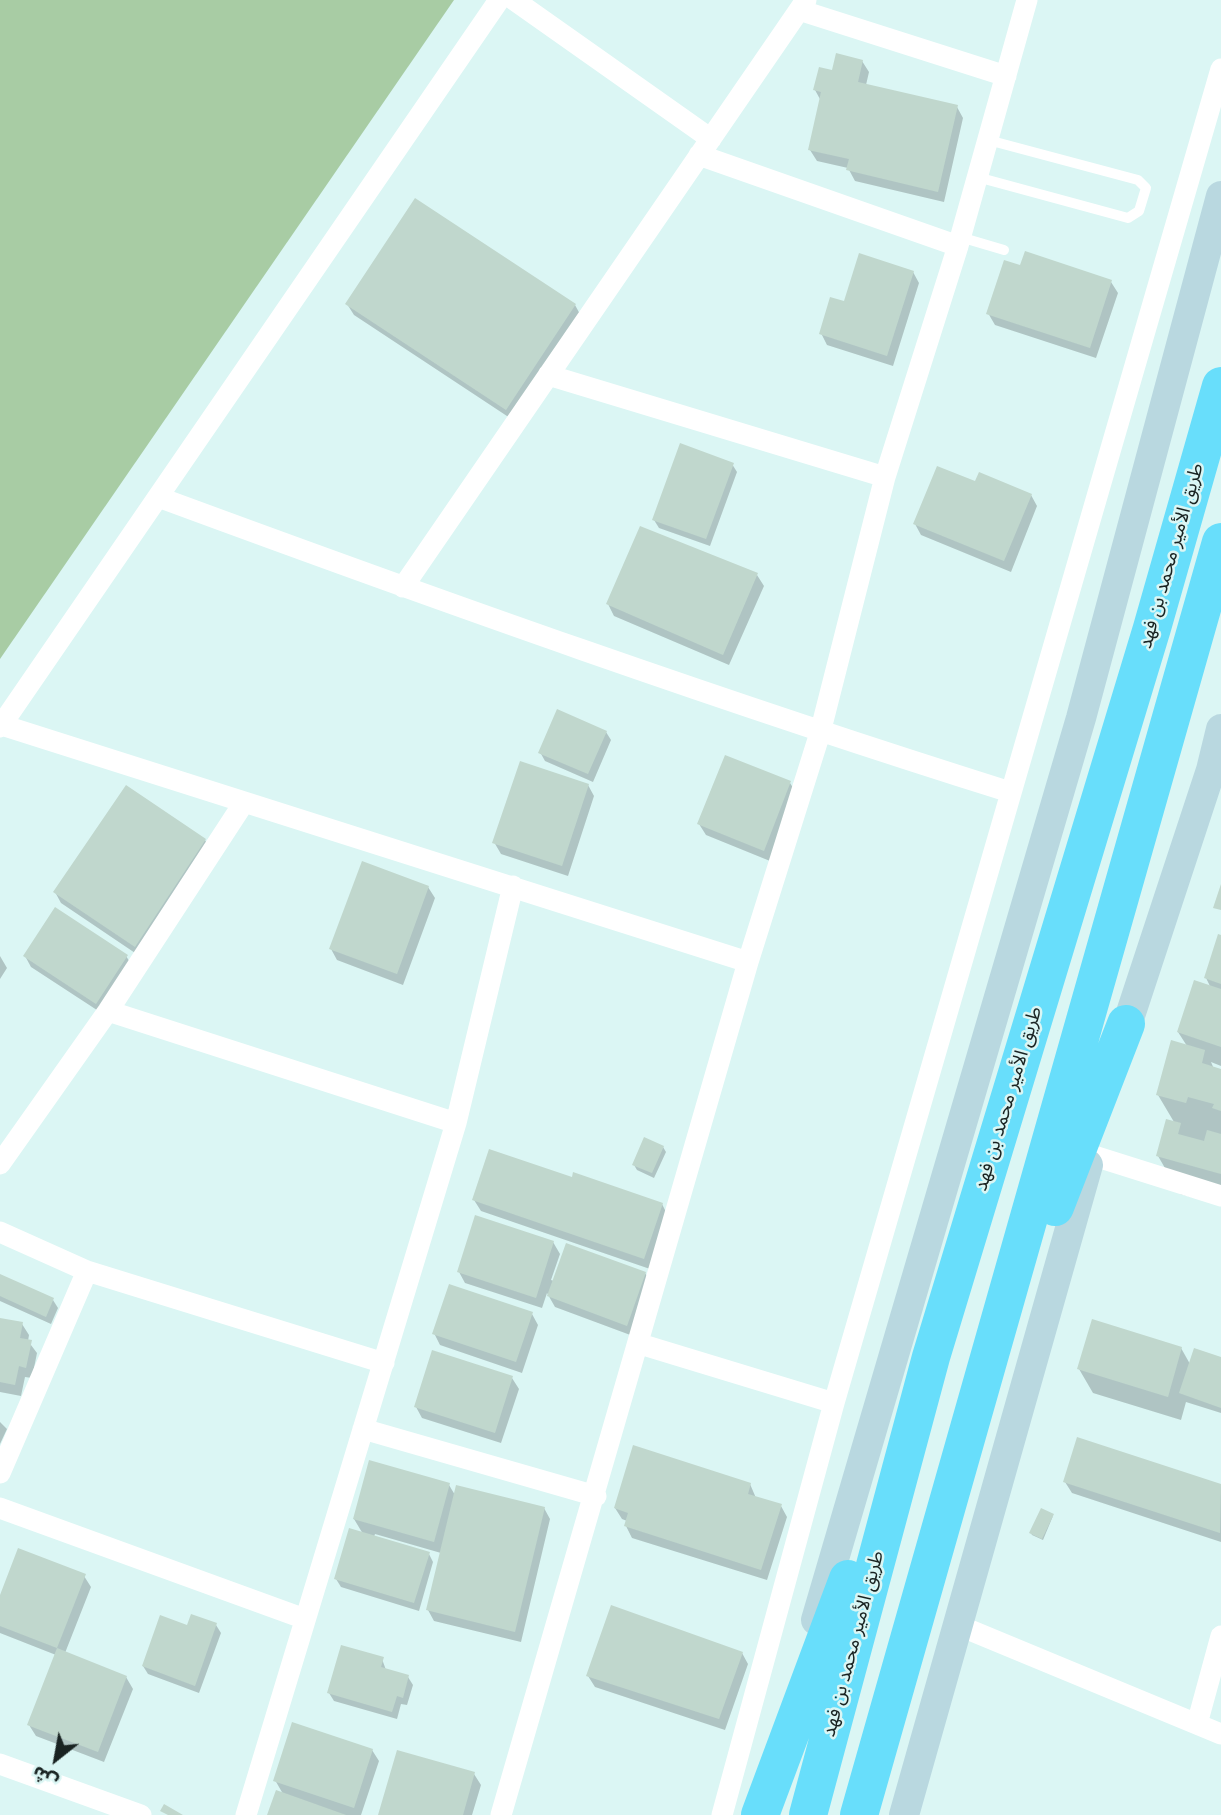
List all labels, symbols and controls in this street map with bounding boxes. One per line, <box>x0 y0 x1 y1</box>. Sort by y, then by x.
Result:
street label: طريق الأمير محمد بن فهد <box>1135 461 1209 651</box>
street label: طريق الأمير محمد بن فهد <box>970 1004 1048 1194</box>
street label: طريق الأمير محمد بن فهد <box>818 1548 890 1740</box>
north arrow <box>21 1724 91 1794</box>
text: ش <box>27 1759 63 1796</box>

